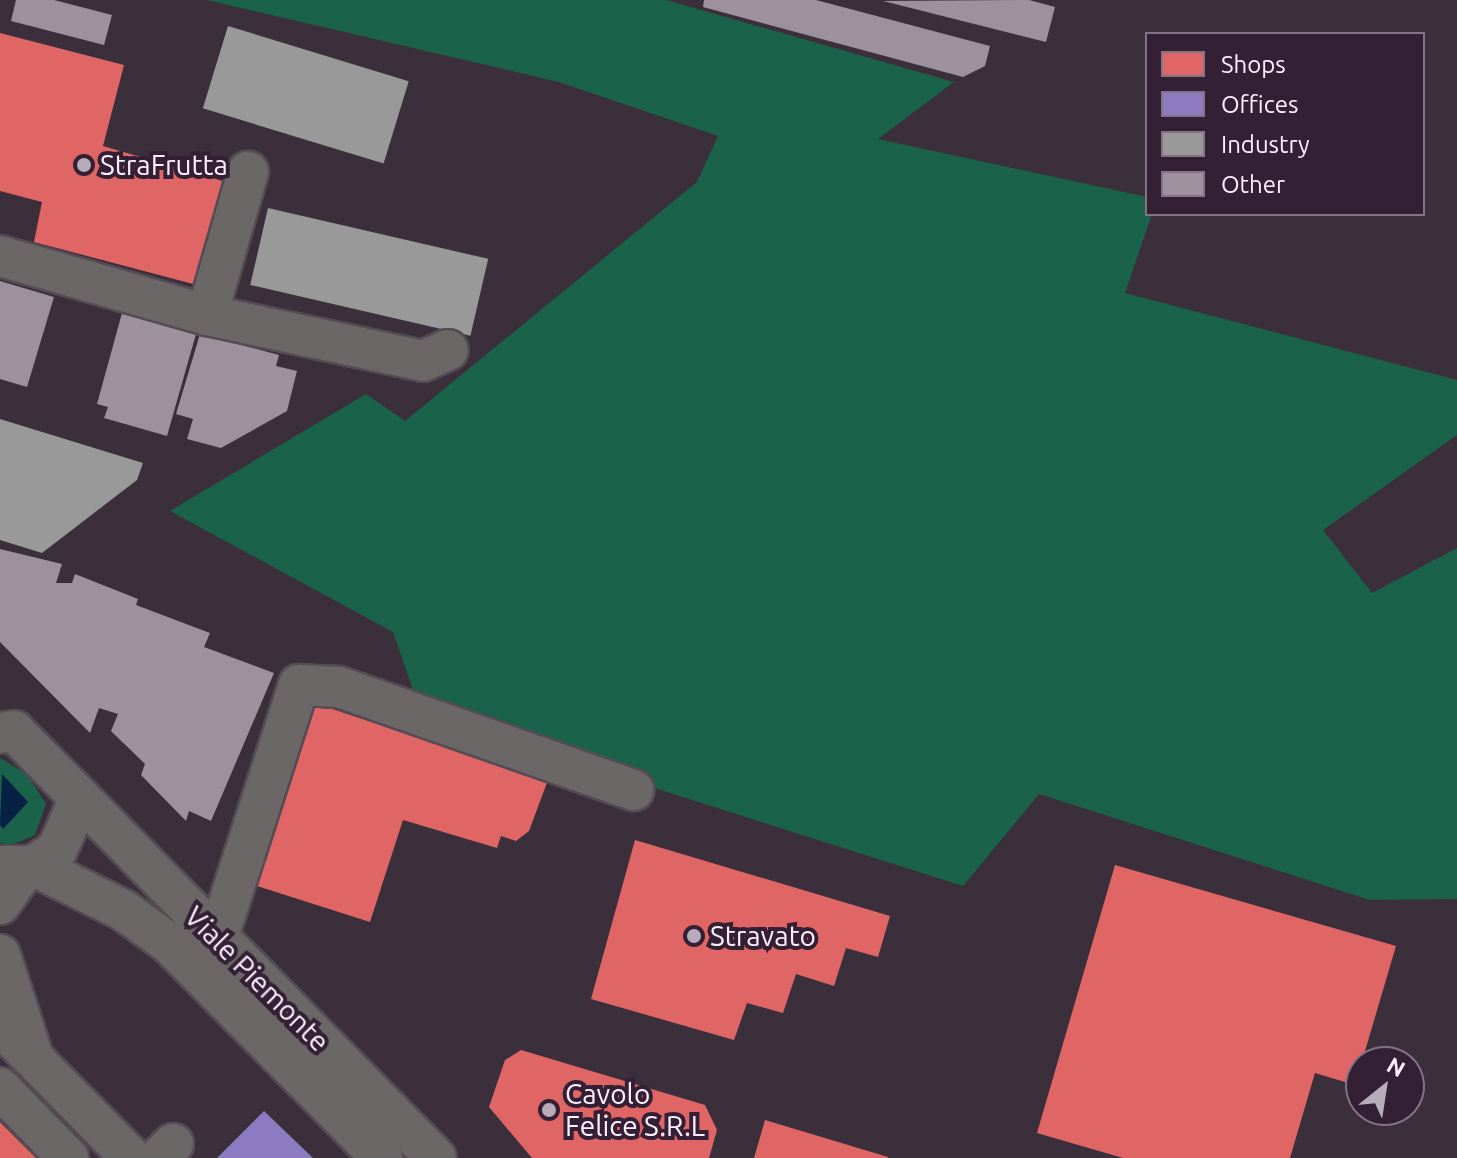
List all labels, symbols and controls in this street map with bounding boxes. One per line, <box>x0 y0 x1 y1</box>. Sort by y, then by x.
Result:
legend <box>1145 32 1425 216</box>
text: Shops <box>1221 51 1286 78</box>
text: Offices <box>1221 91 1299 118</box>
text: Industry <box>1221 131 1310 158</box>
place label: StraFrutta <box>100 148 228 182</box>
marker: StraFrutta <box>75 156 93 174</box>
text: Other <box>1221 171 1285 198</box>
street label: Viale Piemonte <box>178 900 336 1058</box>
place label: Stravato <box>710 919 816 953</box>
marker: Stravato <box>685 927 703 945</box>
north arrow <box>1345 1046 1425 1126</box>
text: N <box>1383 1052 1410 1081</box>
place label: Cavolo Felice S.R.L <box>565 1077 705 1143</box>
marker: Cavolo Felice S.R.L <box>540 1101 558 1119</box>

